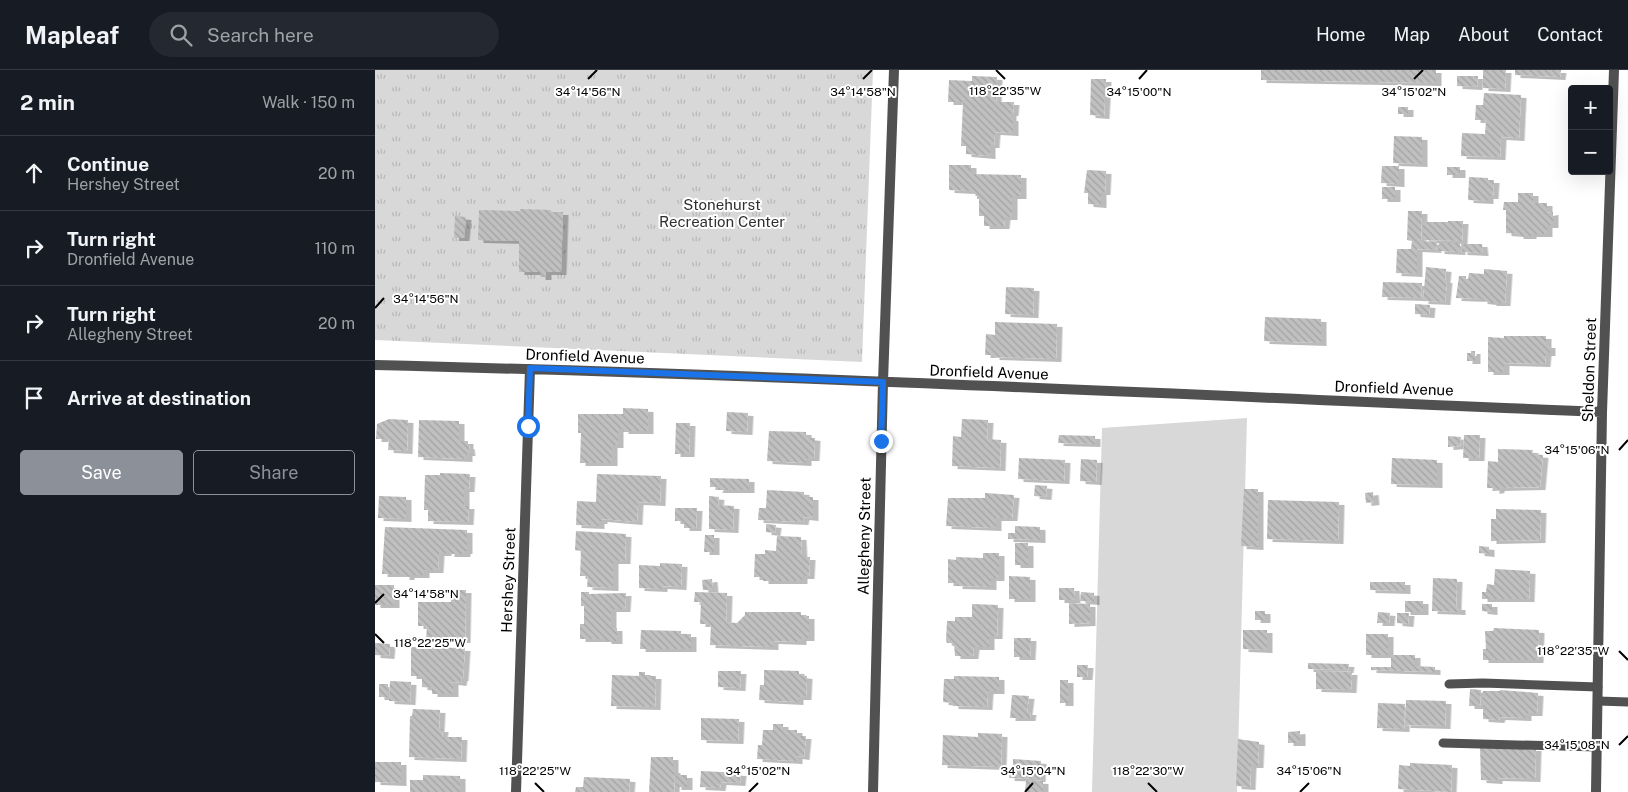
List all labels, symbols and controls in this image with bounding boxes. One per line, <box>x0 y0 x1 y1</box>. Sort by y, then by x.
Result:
search box <box>149 12 499 57</box>
text: Mapleaf <box>25 21 119 49</box>
icon: search <box>167 21 195 49</box>
text: Search here <box>207 24 314 46</box>
text: Home <box>1316 24 1366 45</box>
text: Map <box>1394 24 1430 45</box>
text: About <box>1458 24 1509 45</box>
text: Contact <box>1537 24 1603 45</box>
text: 118°22'35"W <box>969 84 1042 98</box>
text: 34°14'56"N <box>555 85 621 99</box>
text: 34°14'58"N <box>830 85 896 99</box>
text: 34°15'00"N <box>1107 85 1171 99</box>
text: 34°15'02"N <box>1382 85 1446 99</box>
map controls <box>1568 85 1613 175</box>
button: + <box>1568 85 1613 130</box>
text: 2 min <box>20 90 75 115</box>
text: Walk · 150 m <box>262 93 355 112</box>
button: − <box>1568 130 1613 175</box>
text: Continue <box>67 153 149 175</box>
icon: ahead <box>20 159 48 187</box>
text: 20 m <box>318 164 355 183</box>
text: Hershey Street <box>67 175 180 194</box>
park label: Stonehurst Recreation Center <box>659 196 785 230</box>
text: Turn right <box>67 228 156 250</box>
icon: right <box>20 234 48 262</box>
text: 110 m <box>314 239 355 258</box>
text: Dronfield Avenue <box>67 250 194 269</box>
text: 34°14'56"N <box>393 292 459 306</box>
text: Turn right <box>67 303 156 325</box>
icon: right <box>20 309 48 337</box>
text: 20 m <box>318 314 355 333</box>
street label: Sheldon Street <box>1579 317 1599 423</box>
text: Allegheny Street <box>67 325 193 344</box>
street label: Dronfield Avenue <box>525 345 645 367</box>
street label: Dronfield Avenue <box>929 361 1049 383</box>
street label: Dronfield Avenue <box>1334 377 1454 399</box>
icon: arrive <box>20 384 48 412</box>
text: Arrive at destination <box>67 387 251 409</box>
route start <box>517 415 540 438</box>
route end <box>870 430 893 453</box>
text: 34°15'06"N <box>1544 443 1610 457</box>
button: Save <box>20 450 183 495</box>
button: Share <box>193 450 355 495</box>
street label: Allegheny Street <box>854 477 874 595</box>
street label: Hershey Street <box>498 527 518 633</box>
text: 34°14'58"N <box>393 587 459 601</box>
text: 118°22'25"W <box>394 636 466 650</box>
text: 118°22'35"W <box>1537 644 1610 658</box>
text: 34°15'08"N <box>1544 738 1610 752</box>
text: 118°22'25"W <box>499 764 571 778</box>
text: 34°15'02"N <box>726 764 790 778</box>
text: 34°15'04"N <box>1000 764 1066 778</box>
text: 118°22'30"W <box>1112 764 1184 778</box>
text: 34°15'06"N <box>1276 764 1342 778</box>

